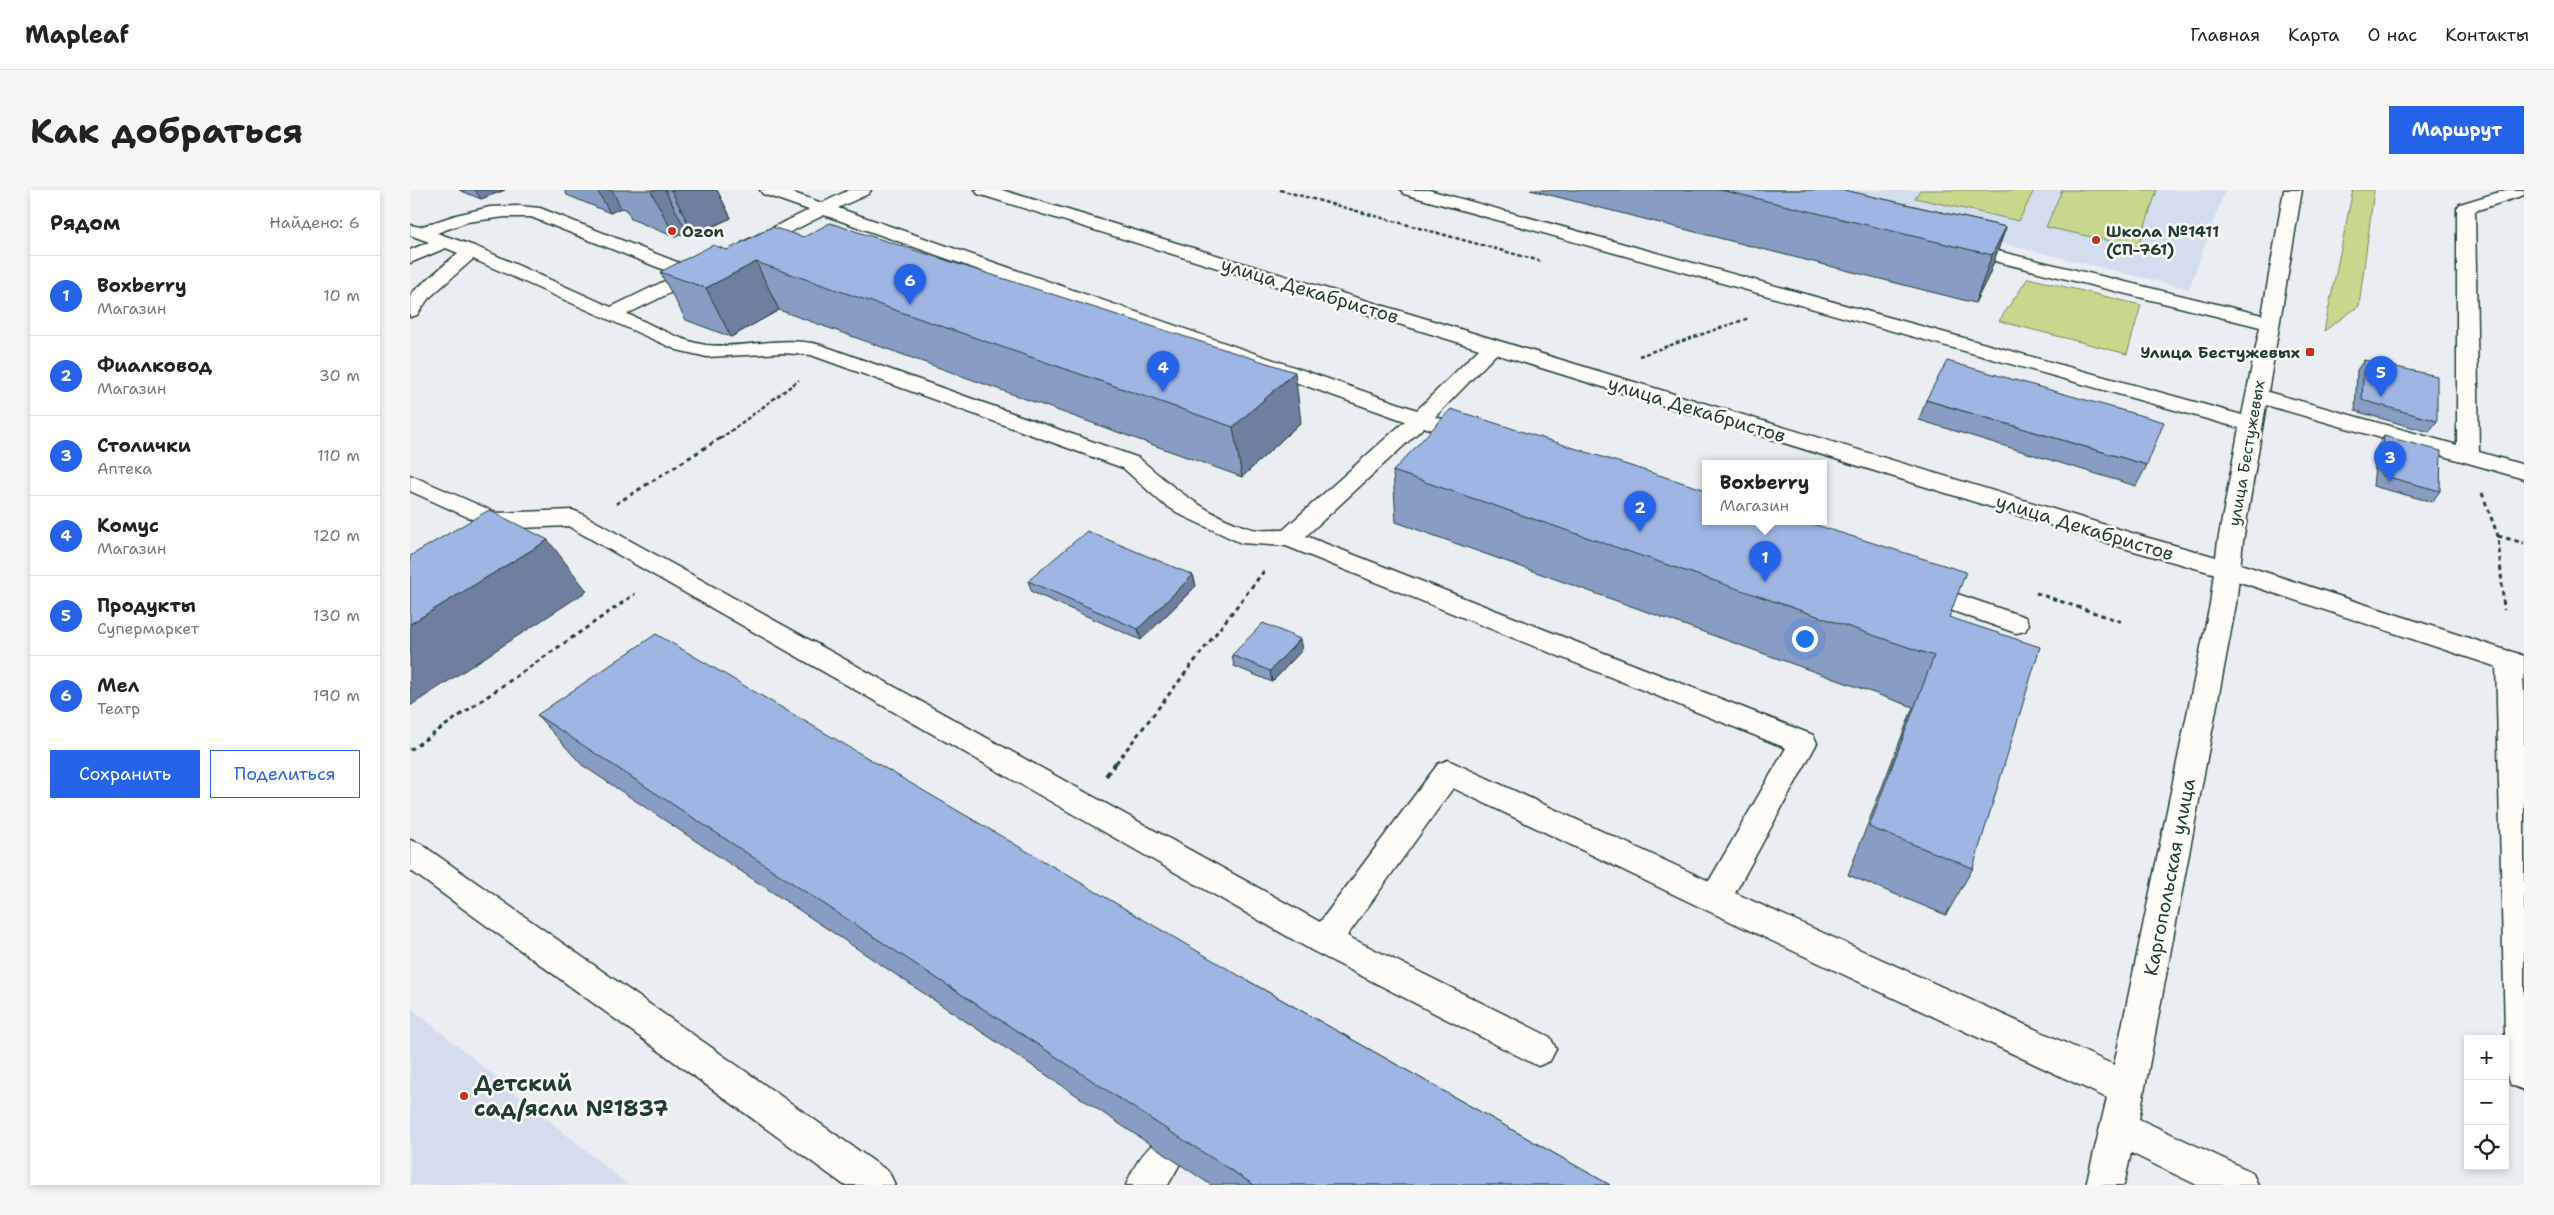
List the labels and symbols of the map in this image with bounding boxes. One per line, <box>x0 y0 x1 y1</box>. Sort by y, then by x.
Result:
place label: Ozon <box>682 221 725 242</box>
place label: Школа №1411 (СП-761) <box>2106 221 2219 260</box>
marker: Ozon <box>666 225 678 237</box>
marker: Школа №1411 (СП-761) <box>2090 234 2102 246</box>
street label: улица Декабристов <box>1218 252 1402 329</box>
pin: 6 <box>894 264 926 305</box>
place label: Улица Бестужевых <box>2140 342 2300 363</box>
marker: Улица Бестужевых <box>2304 346 2316 358</box>
pin: 4 <box>1147 351 1179 392</box>
pin: 5 <box>2365 356 2397 397</box>
street label: улица Декабристов <box>1605 371 1789 448</box>
street label: улица Бестужевых <box>2223 378 2270 528</box>
pin: 3 <box>2374 441 2406 482</box>
street label: улица Декабристов <box>1993 489 2177 566</box>
pin: 2 <box>1624 491 1656 532</box>
pin: 1 <box>1749 541 1781 582</box>
your location <box>1792 626 1818 652</box>
street label: Каргопольская улица <box>2138 776 2201 978</box>
place label: Детский сад/ясли №1837 <box>474 1069 668 1123</box>
marker: Детский сад/ясли №1837 <box>458 1090 470 1102</box>

